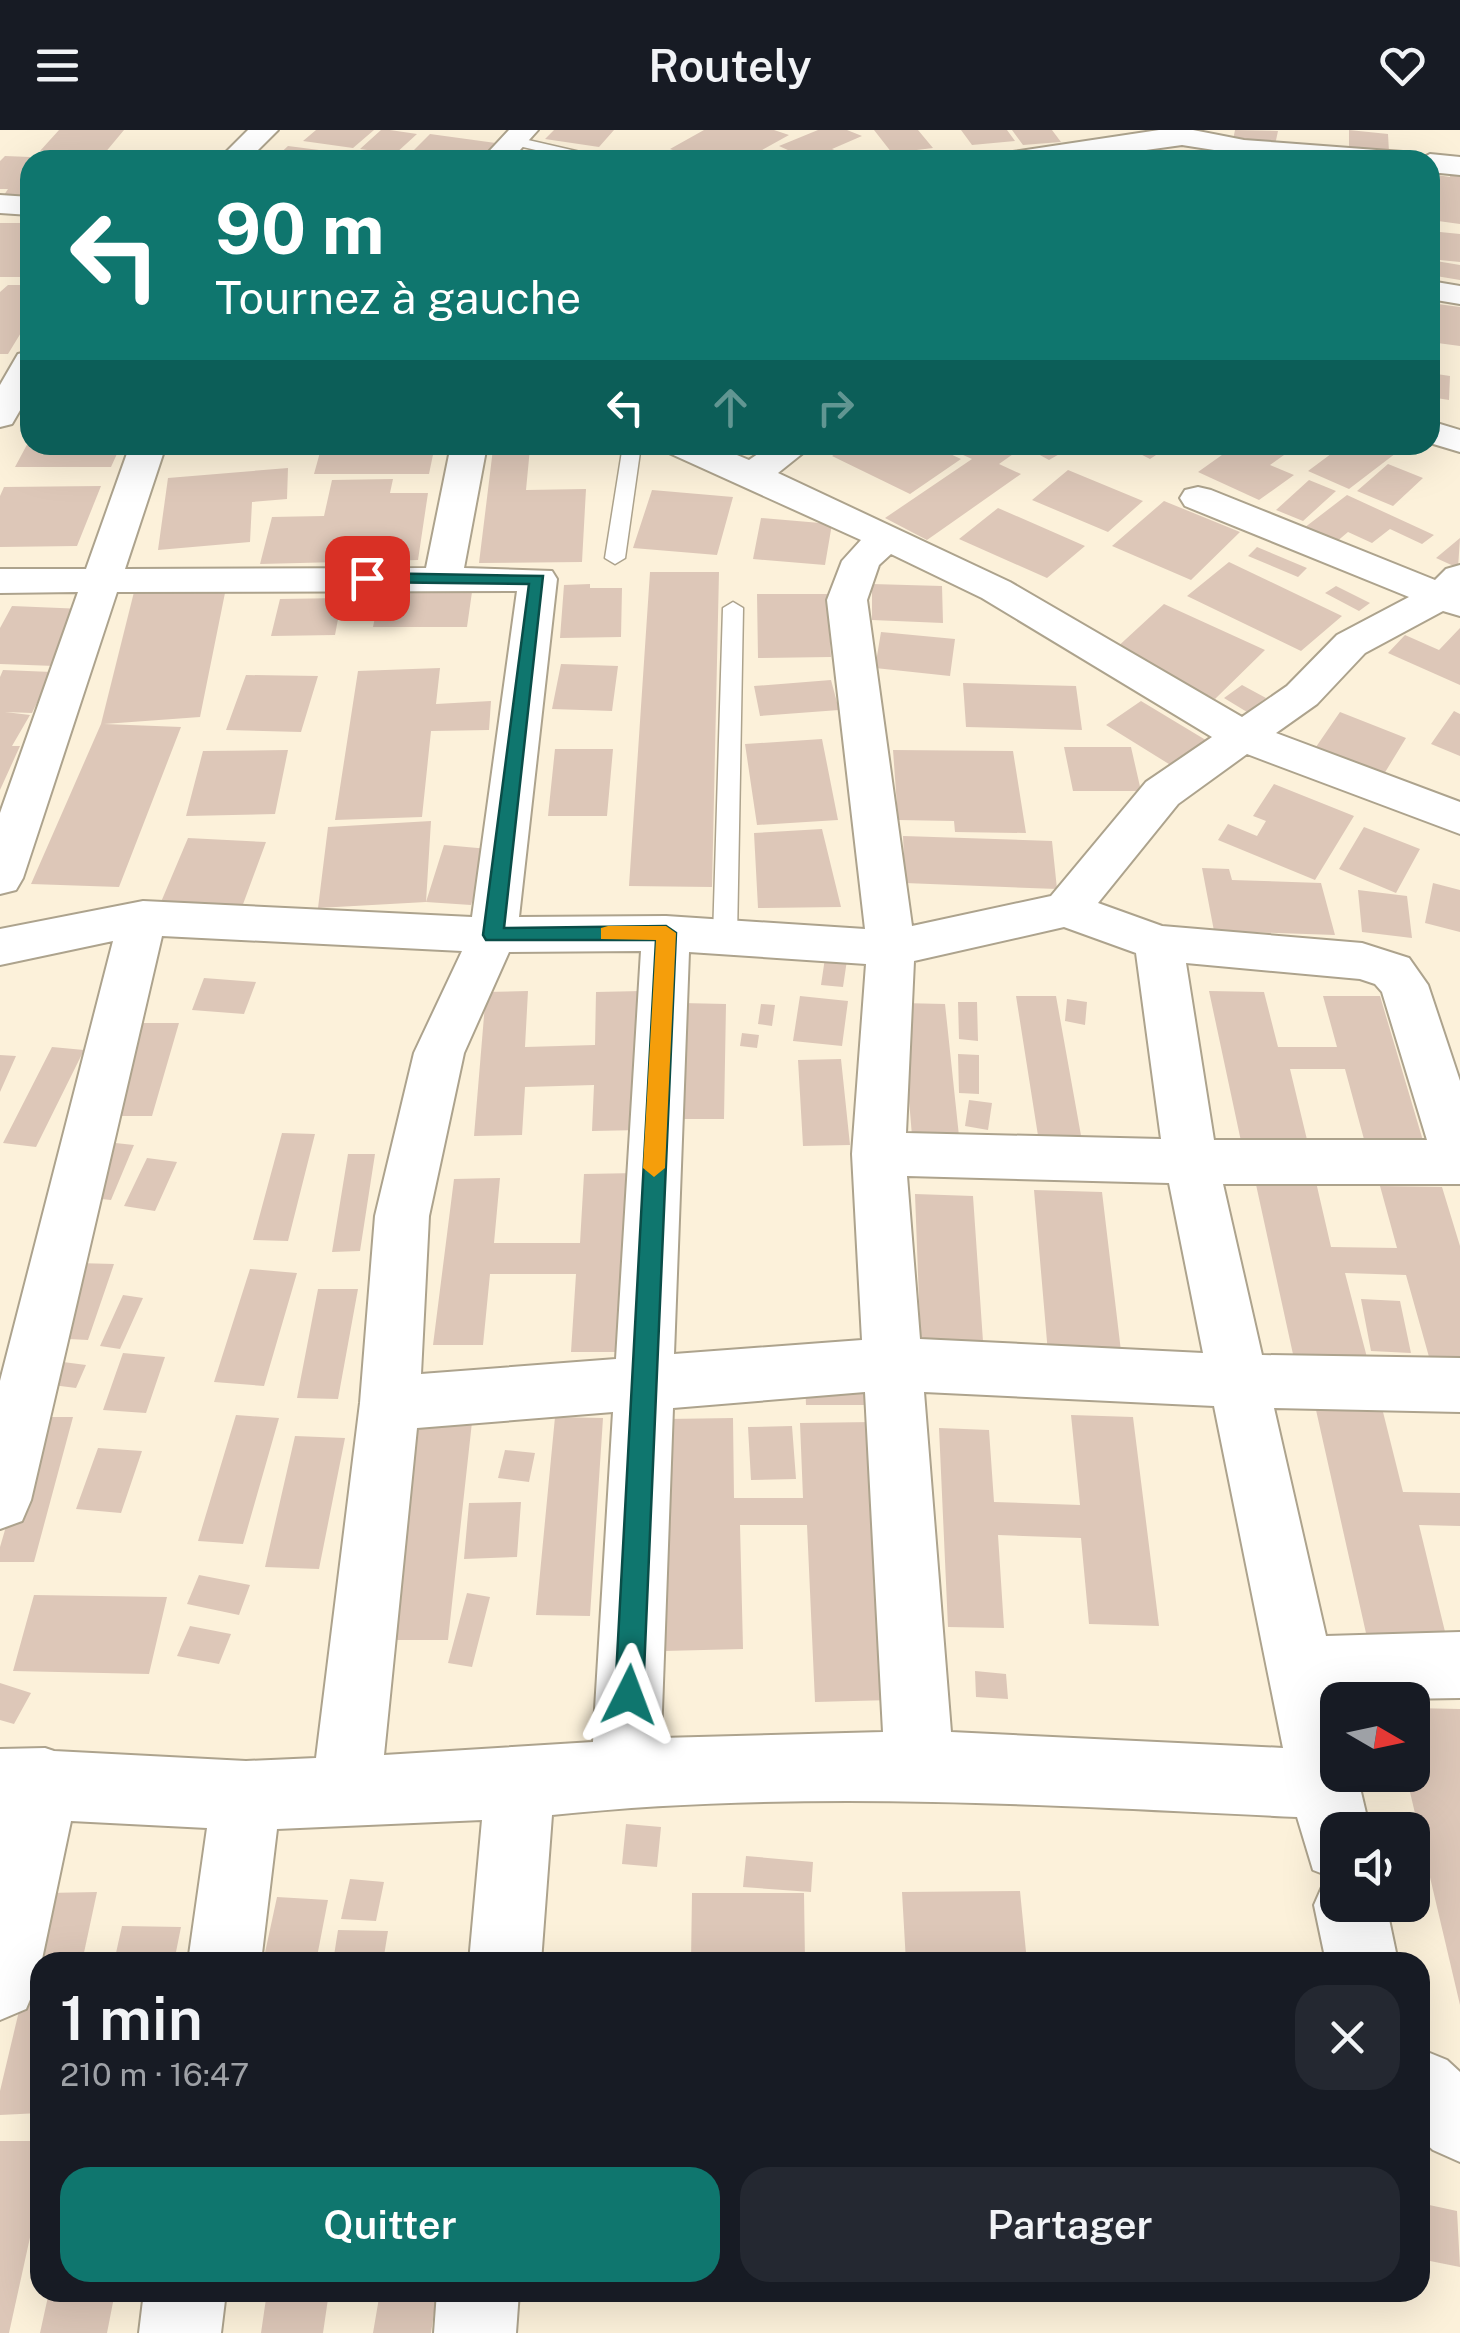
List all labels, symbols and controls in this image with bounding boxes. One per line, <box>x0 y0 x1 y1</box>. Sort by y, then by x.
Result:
icon: menu <box>30 38 85 93</box>
icon: heart <box>1375 38 1430 93</box>
text: Routely <box>648 39 812 92</box>
text: 90 m <box>215 187 385 270</box>
icon: left <box>50 190 180 320</box>
text: Tournez à gauche <box>215 271 581 324</box>
icon: left <box>598 380 653 435</box>
icon: ahead <box>703 380 758 435</box>
icon: right <box>808 380 863 435</box>
pin <box>325 536 410 621</box>
icon: arrive <box>340 551 395 606</box>
position arrow <box>577 1643 681 1747</box>
north arrow <box>1320 1682 1430 1792</box>
map controls <box>1320 1682 1430 1922</box>
button: sound <box>1320 1812 1430 1922</box>
text: 1 min <box>60 1983 203 2054</box>
button: close <box>1295 1985 1400 2090</box>
text: 210 m · 16:47 <box>60 2056 249 2093</box>
button: Quitter <box>60 2167 720 2282</box>
button: Partager <box>740 2167 1400 2282</box>

